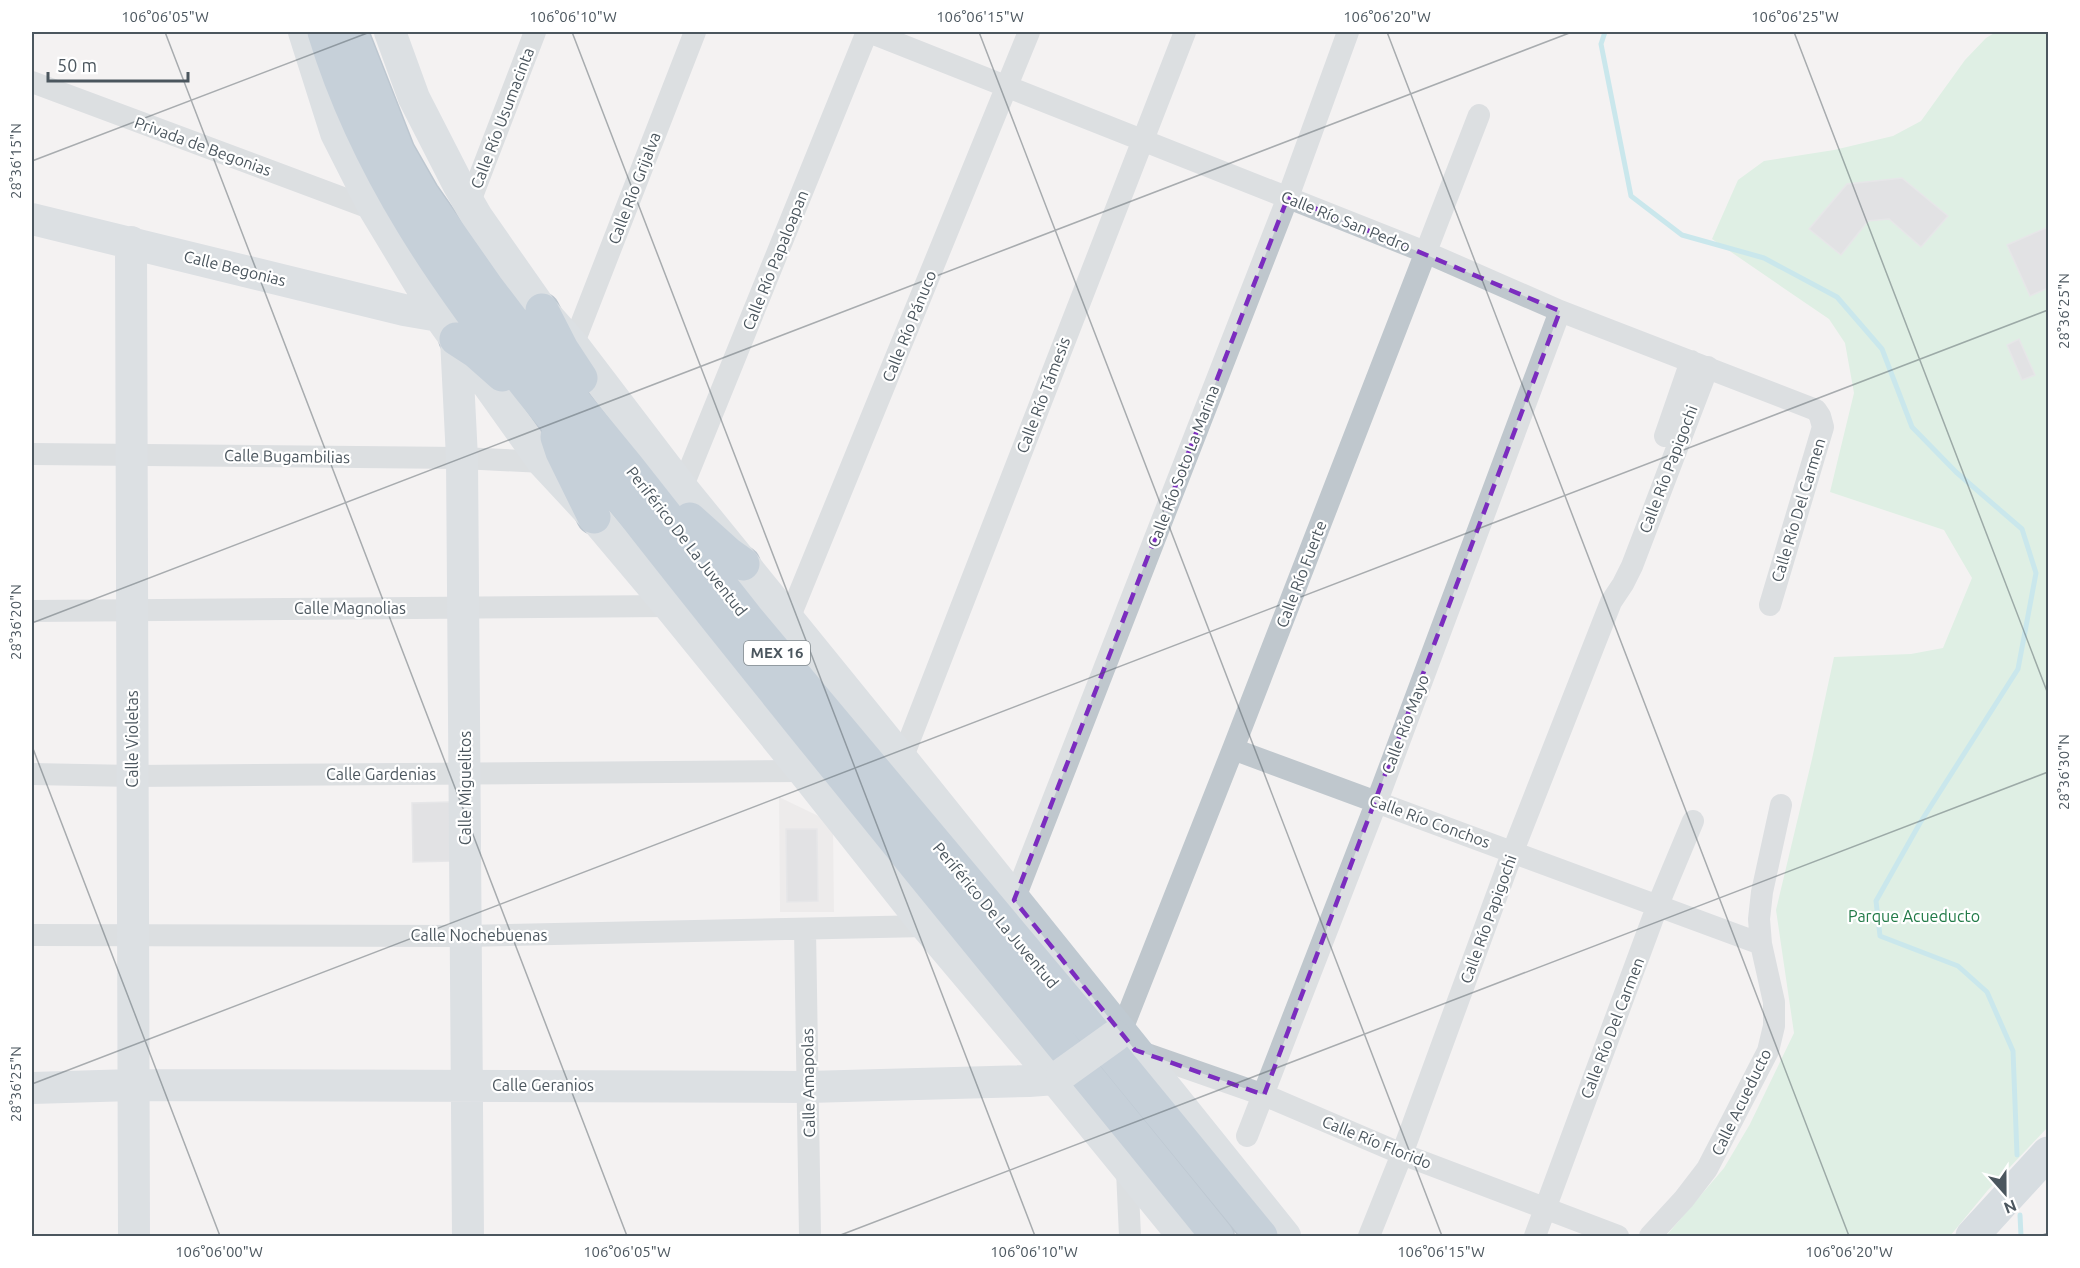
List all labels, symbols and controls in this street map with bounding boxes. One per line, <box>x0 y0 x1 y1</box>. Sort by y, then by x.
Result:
text: 106°06'05"W <box>121 8 209 25</box>
text: 106°06'10"W <box>529 8 617 25</box>
text: 106°06'15"W <box>936 8 1024 25</box>
text: 106°06'20"W <box>1343 8 1431 25</box>
text: 106°06'25"W <box>1751 8 1839 25</box>
scale bar <box>48 45 188 83</box>
street label: Calle Río Usumacinta <box>467 45 537 191</box>
text: 50 m <box>57 55 97 75</box>
street label: Privada de Begonias <box>132 113 274 179</box>
text: 28°36'15"N <box>7 123 24 199</box>
street label: Calle Río Grijalva <box>604 129 664 247</box>
street label: Calle Río Papaloapan <box>739 187 811 333</box>
street label: Calle Río San Pedro <box>1279 187 1413 255</box>
street label: Calle Begonias <box>182 247 288 289</box>
street label: Calle Río Pánuco <box>878 268 940 384</box>
text: 28°36'25"N <box>2055 273 2072 349</box>
street label: Calle Río Támesis <box>1013 334 1073 456</box>
street label: Calle Río Soto La Marina <box>1144 382 1222 550</box>
street label: Calle Río Papigochi <box>1635 402 1701 536</box>
street label: Calle Río Del Carmen <box>1768 436 1828 584</box>
street label: Calle Bugambilias <box>224 446 350 466</box>
street label: Periférico De La Juventud <box>623 463 751 619</box>
street label: Calle Río Fuerte <box>1272 518 1330 630</box>
text: 28°36'20"N <box>7 584 24 660</box>
street label: Calle Magnolias <box>294 599 406 617</box>
road number: MEX 16 <box>744 641 810 665</box>
street label: Calle Río Mayo <box>1378 672 1432 776</box>
street label: Calle Violetas <box>123 690 141 788</box>
street label: Calle Miguelitos <box>456 731 474 845</box>
text: 28°36'30"N <box>2055 734 2072 810</box>
street label: Calle Gardenias <box>326 765 436 783</box>
street label: Calle Río Conchos <box>1367 791 1493 851</box>
street label: Periférico De La Juventud <box>930 838 1062 992</box>
street label: Calle Río Papigochi <box>1456 852 1520 986</box>
park label: Parque Acueducto <box>1848 907 1980 925</box>
street label: Calle Nochebuenas <box>411 926 547 944</box>
street label: Calle Río Del Carmen <box>1577 955 1647 1101</box>
street label: Calle Amapolas <box>798 1028 818 1138</box>
text: 28°36'25"N <box>7 1046 24 1122</box>
street label: Calle Acueducto <box>1707 1046 1775 1158</box>
street label: Calle Geranios <box>492 1076 594 1094</box>
street label: Calle Río Florido <box>1320 1112 1434 1172</box>
north arrow <box>1975 1163 2035 1223</box>
text: N <box>2002 1196 2019 1218</box>
text: 106°06'00"W <box>175 1243 263 1260</box>
text: 106°06'05"W <box>583 1243 671 1260</box>
text: 106°06'10"W <box>990 1243 1078 1260</box>
text: 106°06'15"W <box>1397 1243 1485 1260</box>
text: 106°06'20"W <box>1805 1243 1893 1260</box>

